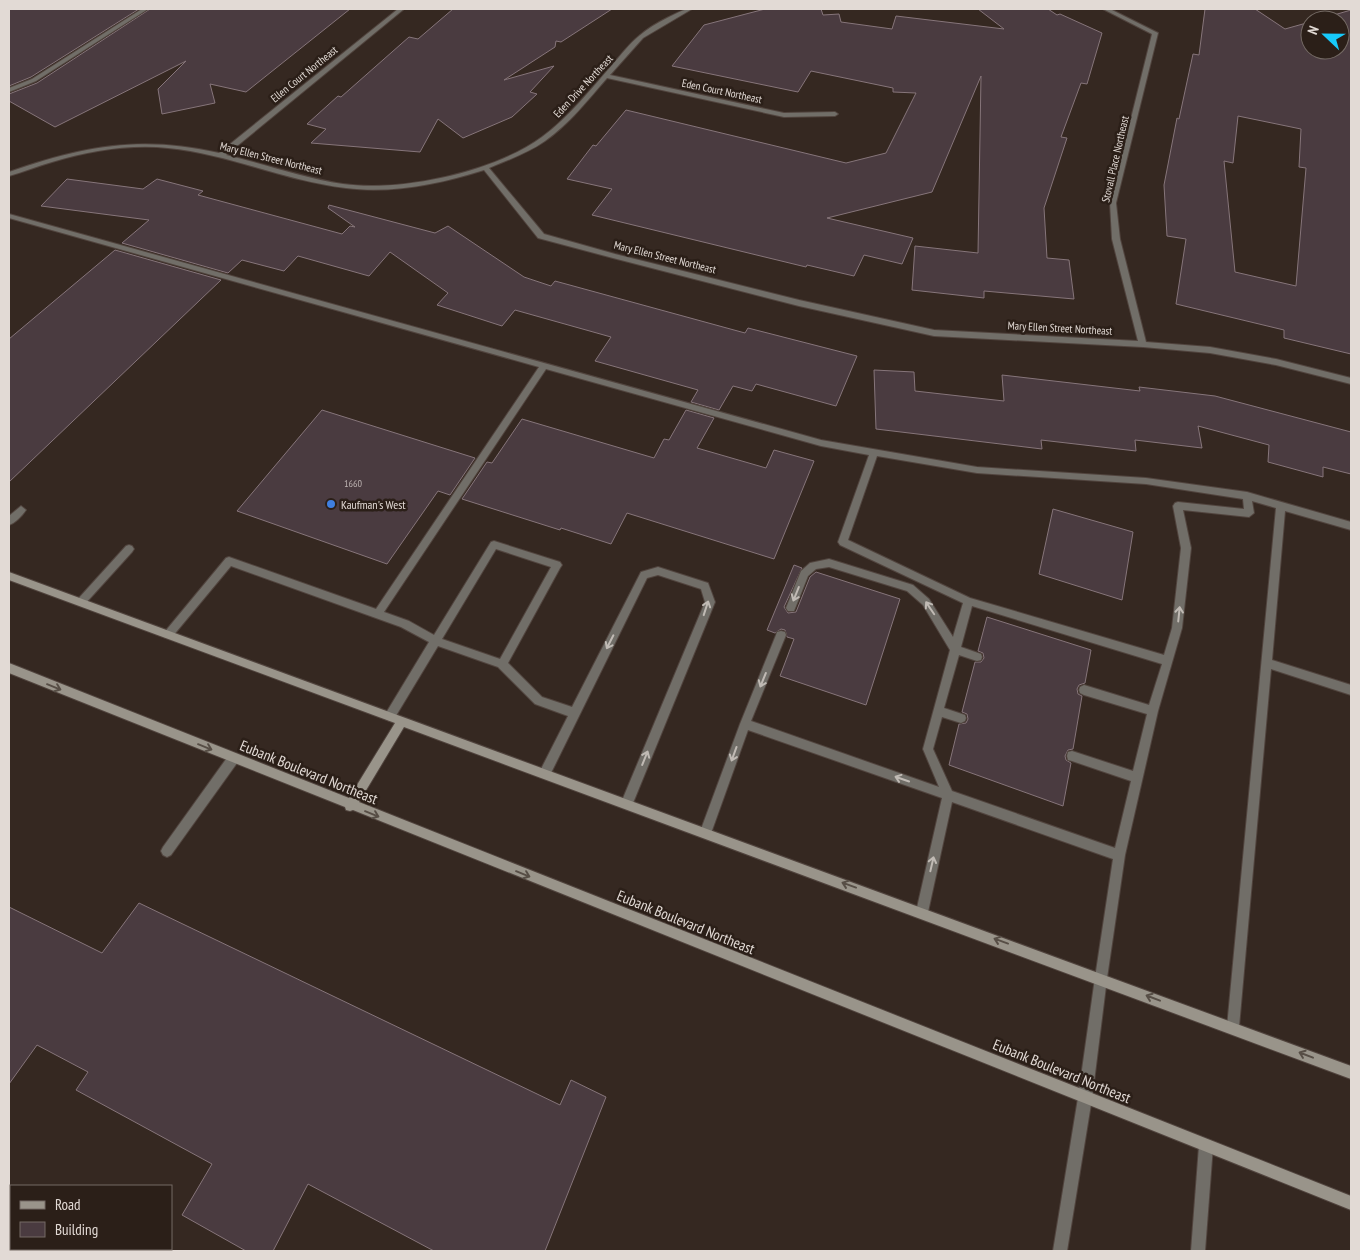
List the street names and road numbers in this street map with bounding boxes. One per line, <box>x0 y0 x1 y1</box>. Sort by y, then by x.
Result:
street label: Ellen Court Northeast <box>268 43 340 105</box>
street label: Eden Drive Northeast <box>550 52 616 120</box>
street label: Eden Court Northeast <box>681 76 763 106</box>
street label: Stovall Place Northeast <box>1098 114 1132 204</box>
street label: Mary Ellen Street Northeast <box>218 139 324 177</box>
street label: Mary Ellen Street Northeast <box>612 238 718 276</box>
street label: Mary Ellen Street Northeast <box>1007 318 1113 338</box>
street label: Eubank Boulevard Northeast <box>237 736 381 808</box>
street label: Eubank Boulevard Northeast <box>614 886 758 958</box>
street label: Eubank Boulevard Northeast <box>990 1035 1134 1107</box>

